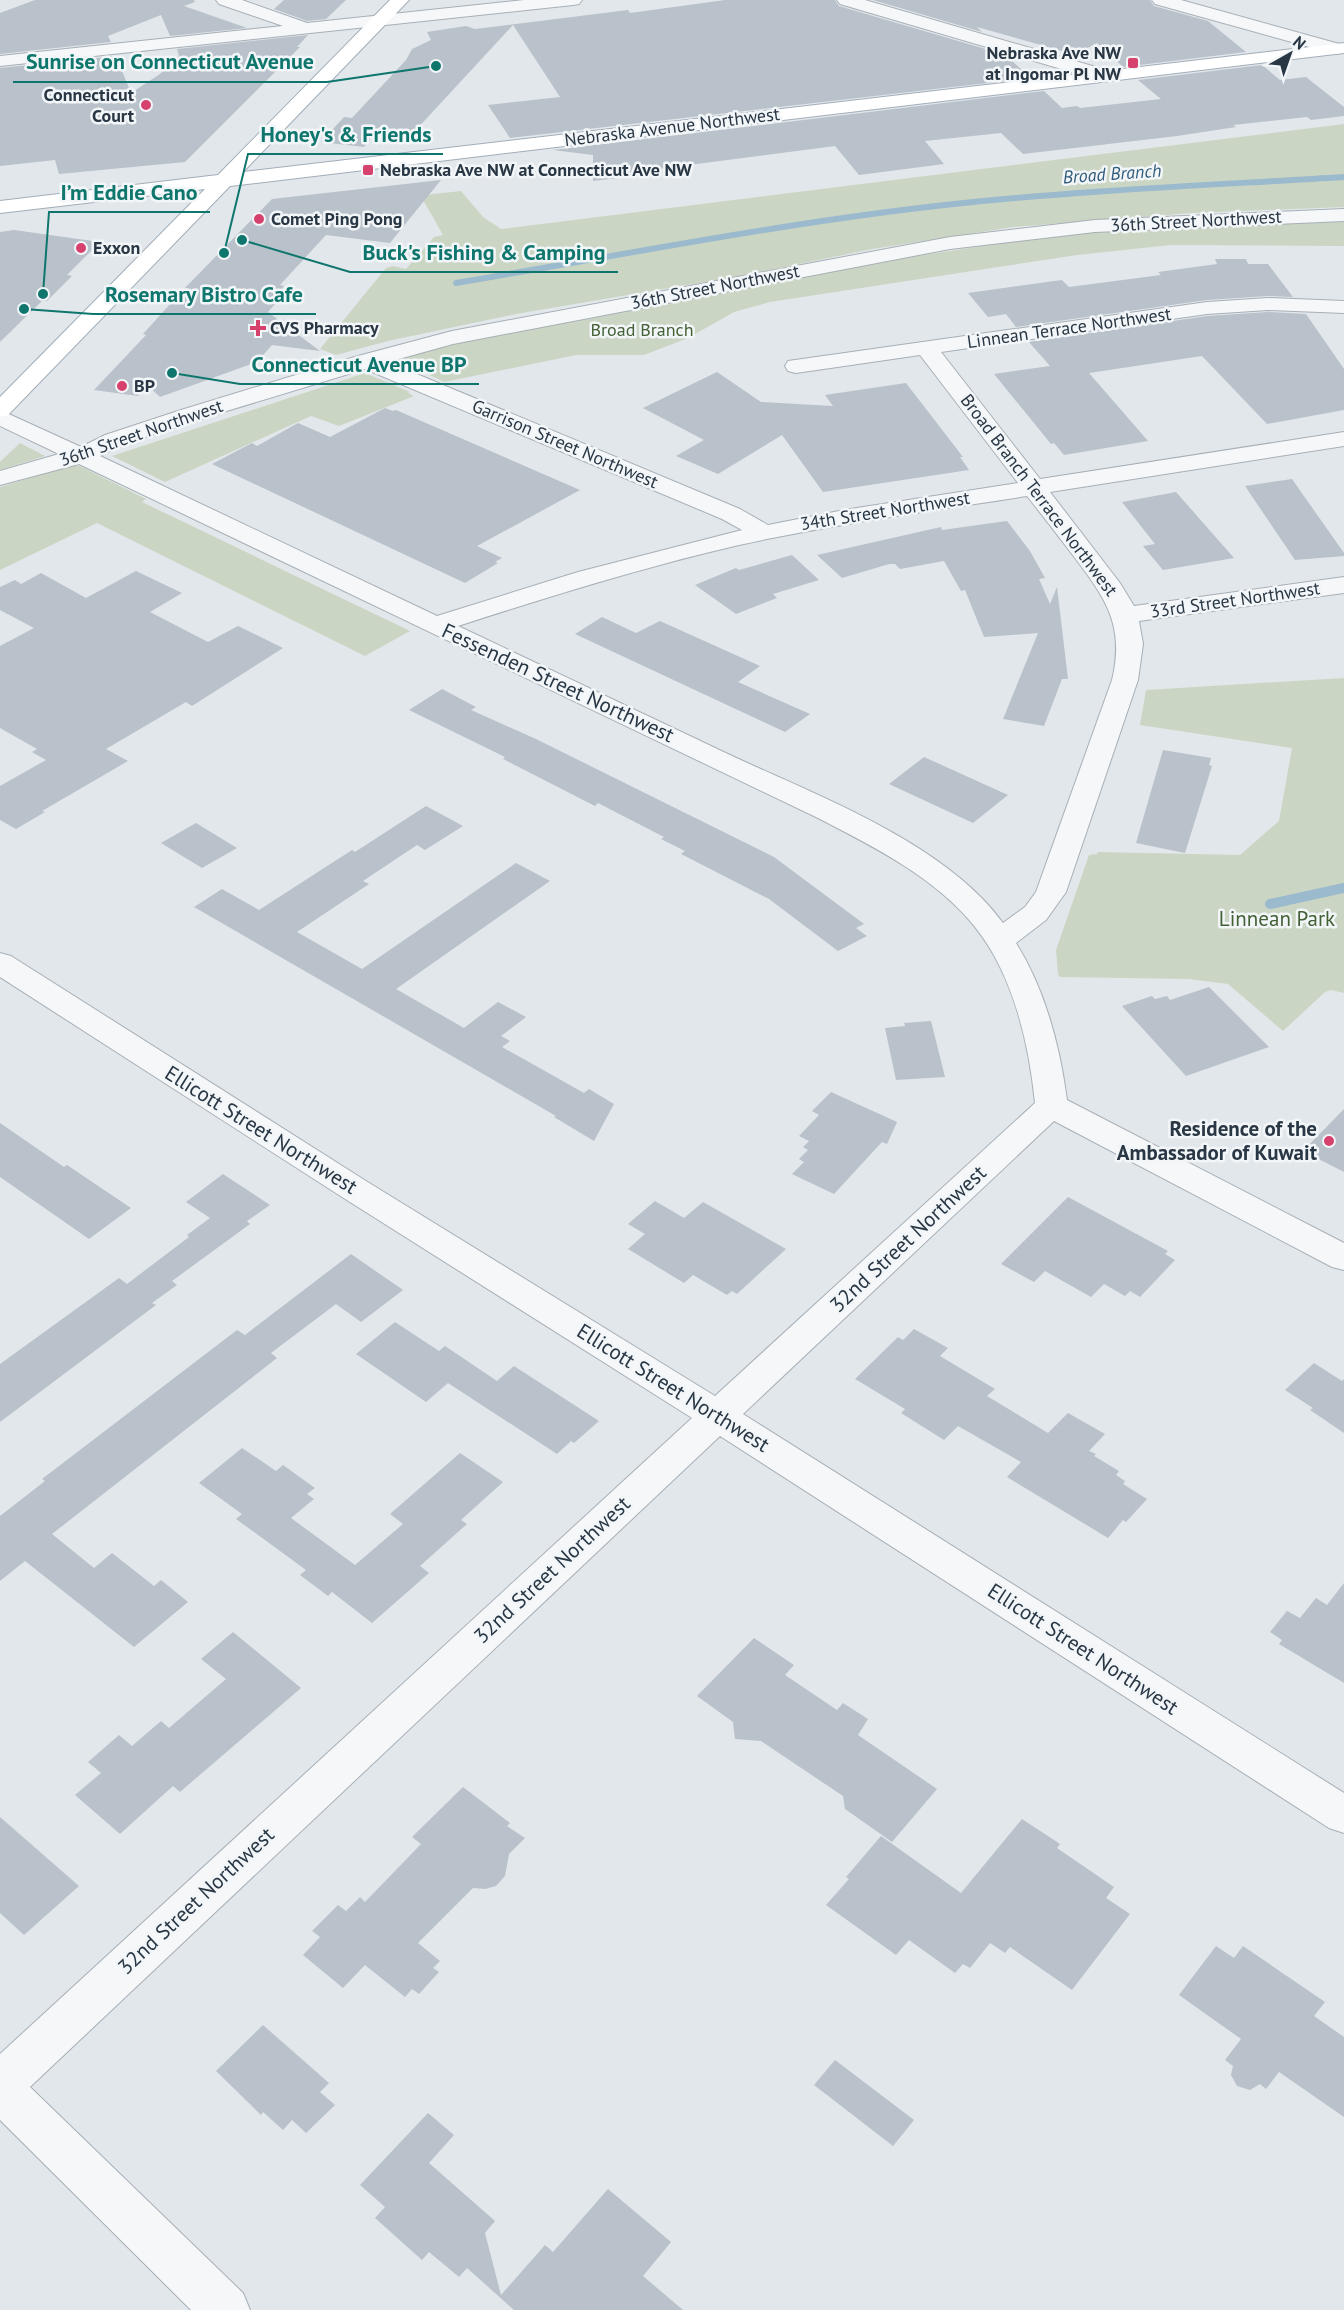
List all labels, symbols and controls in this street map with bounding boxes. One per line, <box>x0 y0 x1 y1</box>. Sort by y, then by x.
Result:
north arrow <box>1260 24 1320 84</box>
text: N <box>1289 31 1310 54</box>
place label: Nebraska Ave NW at Ingomar Pl NW <box>985 41 1121 85</box>
callout: Sunrise on Connecticut Avenue <box>13 42 327 82</box>
text: Sunrise on Connecticut Avenue <box>26 47 314 75</box>
marker: Nebraska Ave NW at Ingomar Pl NW <box>1126 56 1140 70</box>
place label: Connecticut Court <box>44 83 135 127</box>
marker: Connecticut Court <box>139 98 153 112</box>
street label: Nebraska Avenue Northwest <box>563 102 781 151</box>
callout: Honey's & Friends <box>248 114 443 154</box>
text: Honey's & Friends <box>261 120 431 148</box>
place label: Nebraska Ave NW at Connecticut Ave NW <box>380 158 692 181</box>
water label: Broad Branch <box>1062 159 1162 188</box>
marker: Nebraska Ave NW at Connecticut Ave NW <box>361 163 375 177</box>
callout: I’m Eddie Cano <box>49 172 210 212</box>
text: I’m Eddie Cano <box>60 178 198 206</box>
street label: 36th Street Northwest <box>1110 205 1282 236</box>
place label: Comet Ping Pong <box>271 207 402 230</box>
marker: Comet Ping Pong <box>252 212 266 226</box>
callout: Buck's Fishing & Camping <box>350 232 618 272</box>
place label: Exxon <box>93 236 140 259</box>
text: Buck's Fishing & Camping <box>362 238 606 266</box>
marker: Exxon <box>74 241 88 255</box>
street label: 36th Street Northwest <box>629 259 801 314</box>
callout: Rosemary Bistro Cafe <box>93 274 316 314</box>
text: Rosemary Bistro Cafe <box>105 280 303 308</box>
street label: Linnean Terrace Northwest <box>965 302 1172 353</box>
place label: CVS Pharmacy <box>270 316 379 339</box>
park label: Broad Branch <box>590 318 694 341</box>
marker: CVS Pharmacy <box>251 321 265 335</box>
callout: Connecticut Avenue BP <box>240 344 479 384</box>
text: Connecticut Avenue BP <box>252 350 467 378</box>
place label: BP <box>134 374 155 397</box>
marker: BP <box>115 379 129 393</box>
street label: Broad Branch Terrace Northwest <box>956 389 1123 600</box>
street label: 36th Street Northwest <box>56 394 226 471</box>
street label: Garrison Street Northwest <box>469 394 662 493</box>
street label: 34th Street Northwest <box>798 486 971 535</box>
street label: 33rd Street Northwest <box>1149 576 1321 623</box>
street label: Fessenden Street Northwest <box>438 617 679 748</box>
park label: Linnean Park <box>1219 905 1335 932</box>
street label: Ellicott Street Northwest <box>160 1059 363 1200</box>
place label: Residence of the Ambassador of Kuwait <box>1117 1115 1318 1166</box>
marker: Residence of the Ambassador of Kuwait <box>1322 1134 1336 1148</box>
street label: 32nd Street Northwest <box>824 1159 992 1318</box>
street label: Ellicott Street Northwest <box>572 1317 775 1458</box>
street label: 32nd Street Northwest <box>468 1490 636 1649</box>
street label: Ellicott Street Northwest <box>983 1577 1184 1720</box>
street label: 32nd Street Northwest <box>112 1821 280 1980</box>

